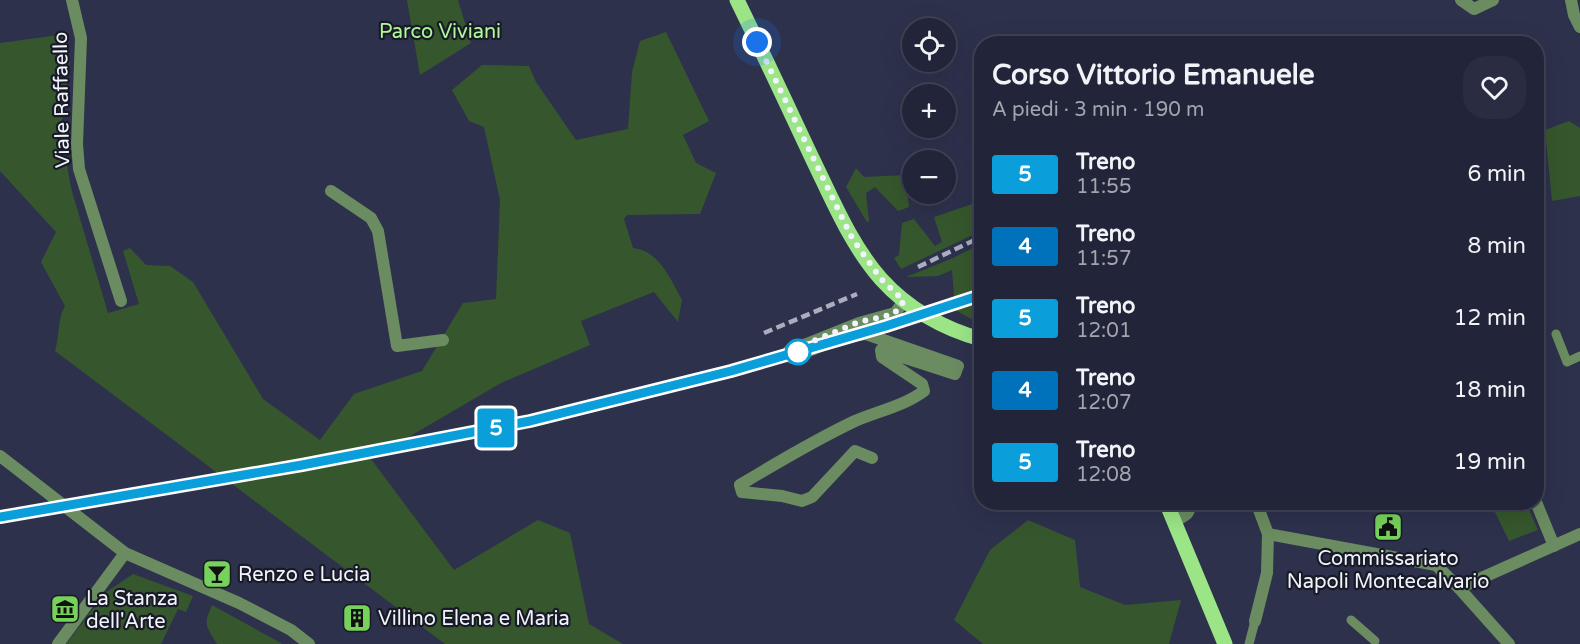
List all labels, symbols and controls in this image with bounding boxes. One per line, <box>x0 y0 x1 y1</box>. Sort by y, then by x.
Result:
map controls <box>902 18 956 204</box>
button: locate <box>902 18 956 72</box>
park label: Parco Viviani <box>379 20 501 44</box>
your location <box>742 27 772 57</box>
street label: Viale Raffaello <box>49 32 75 168</box>
button: heart <box>1463 56 1526 119</box>
text: Corso Vittorio Emanuele <box>992 58 1315 92</box>
button: + <box>902 84 956 138</box>
text: A piedi · 3 min · 190 m <box>992 98 1204 122</box>
text: Treno <box>1076 149 1135 175</box>
button: − <box>902 150 956 204</box>
text: 6 min <box>1467 161 1526 187</box>
text: 5 <box>1018 162 1032 187</box>
text: 11:55 <box>1076 175 1131 199</box>
text: Treno <box>1076 221 1135 247</box>
text: 8 min <box>1467 233 1526 259</box>
text: 4 <box>1018 234 1032 259</box>
text: 11:57 <box>1076 247 1131 271</box>
text: Treno <box>1076 293 1135 319</box>
text: 12 min <box>1454 305 1526 331</box>
text: 5 <box>1018 306 1032 331</box>
text: 12:01 <box>1076 319 1131 343</box>
unlabelled marker <box>785 339 811 365</box>
text: Treno <box>1076 365 1135 391</box>
text: 18 min <box>1454 377 1526 403</box>
text: 4 <box>1018 378 1032 403</box>
text: 12:07 <box>1076 391 1131 415</box>
line badge: 5 <box>476 408 516 448</box>
text: 5 <box>489 416 503 441</box>
text: Treno <box>1076 437 1135 463</box>
text: 19 min <box>1454 449 1526 475</box>
text: 5 <box>1018 450 1032 475</box>
text: 12:08 <box>1076 463 1131 487</box>
public building icon: Commissariato Napoli Montecalvario <box>1372 511 1404 543</box>
place label: Commissariato Napoli Montecalvario <box>1287 547 1489 594</box>
bar icon: Renzo e Lucia <box>201 558 233 590</box>
place label: Renzo e Lucia <box>238 563 370 587</box>
place label: La Stanza dell'Arte <box>86 587 178 634</box>
museum icon: La Stanza dell'Arte <box>49 593 81 625</box>
building icon: Villino Elena e Maria <box>341 602 373 634</box>
place label: Villino Elena e Maria <box>378 607 570 631</box>

